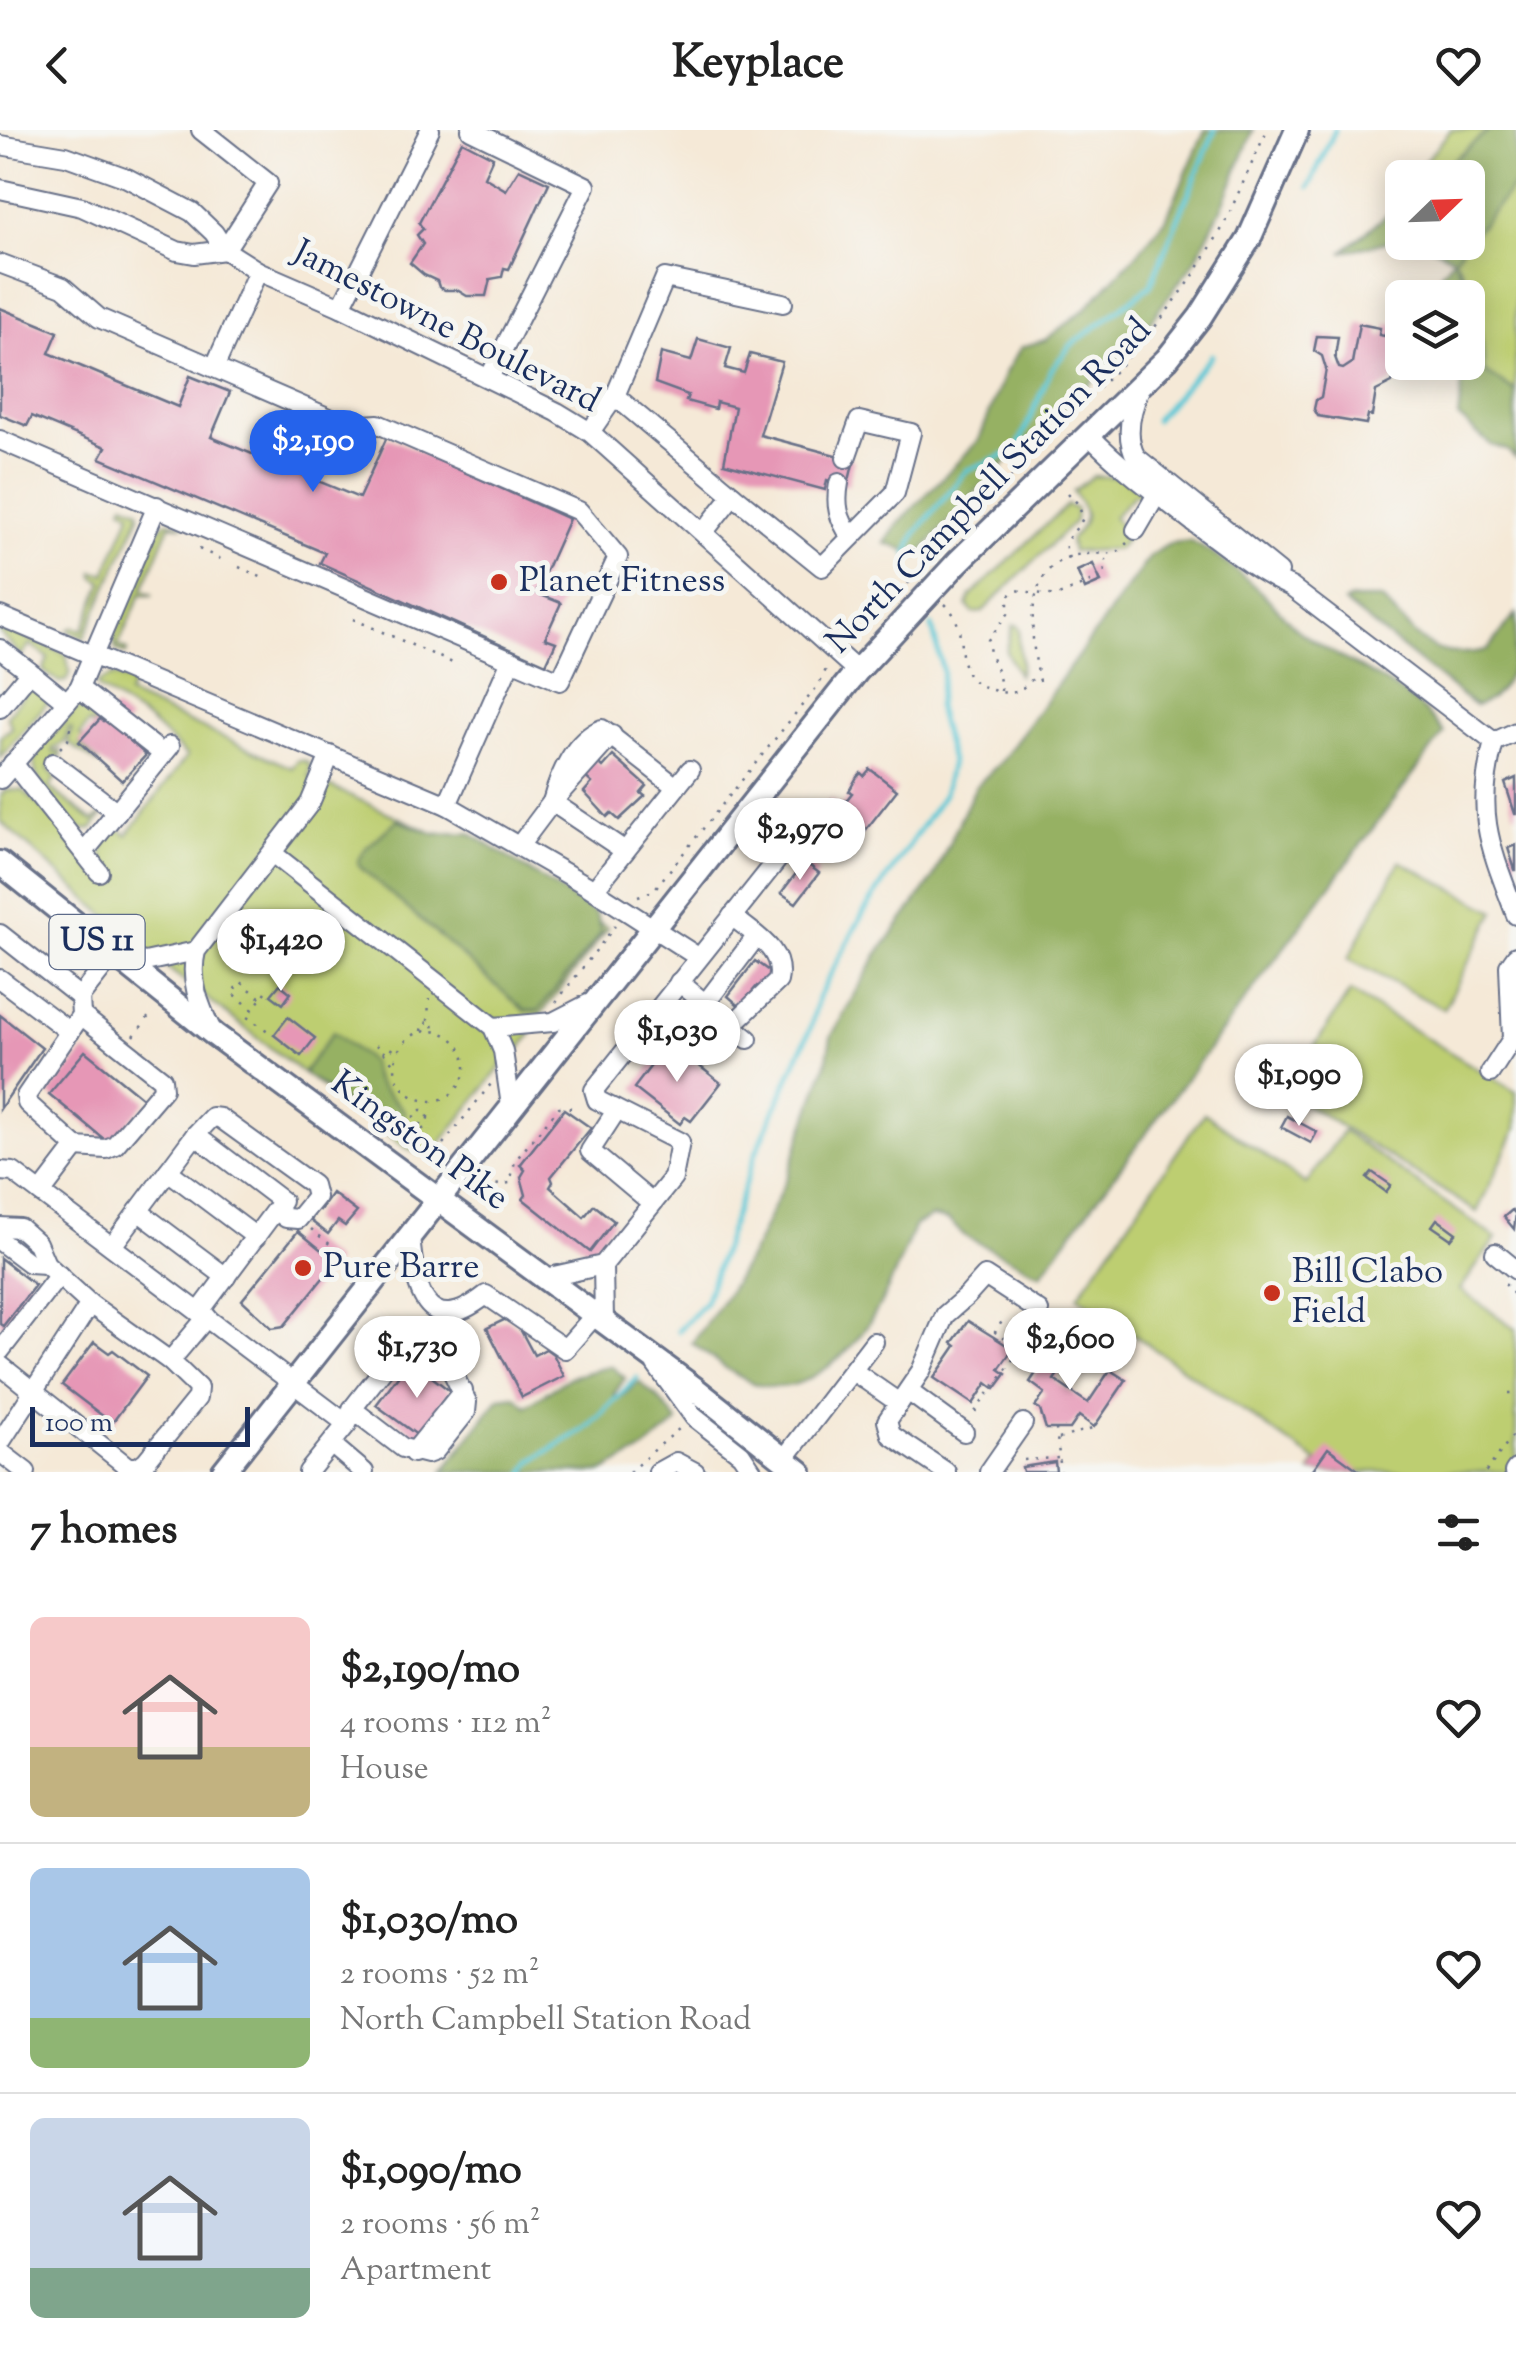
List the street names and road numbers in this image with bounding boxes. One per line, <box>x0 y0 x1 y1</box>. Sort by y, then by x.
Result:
street label: Jamestowne Boulevard <box>282 227 609 428</box>
street label: North Campbell Station Road <box>815 307 1165 666</box>
road number: US 11 <box>49 915 144 969</box>
street label: Kingston Pike <box>319 1060 519 1224</box>

